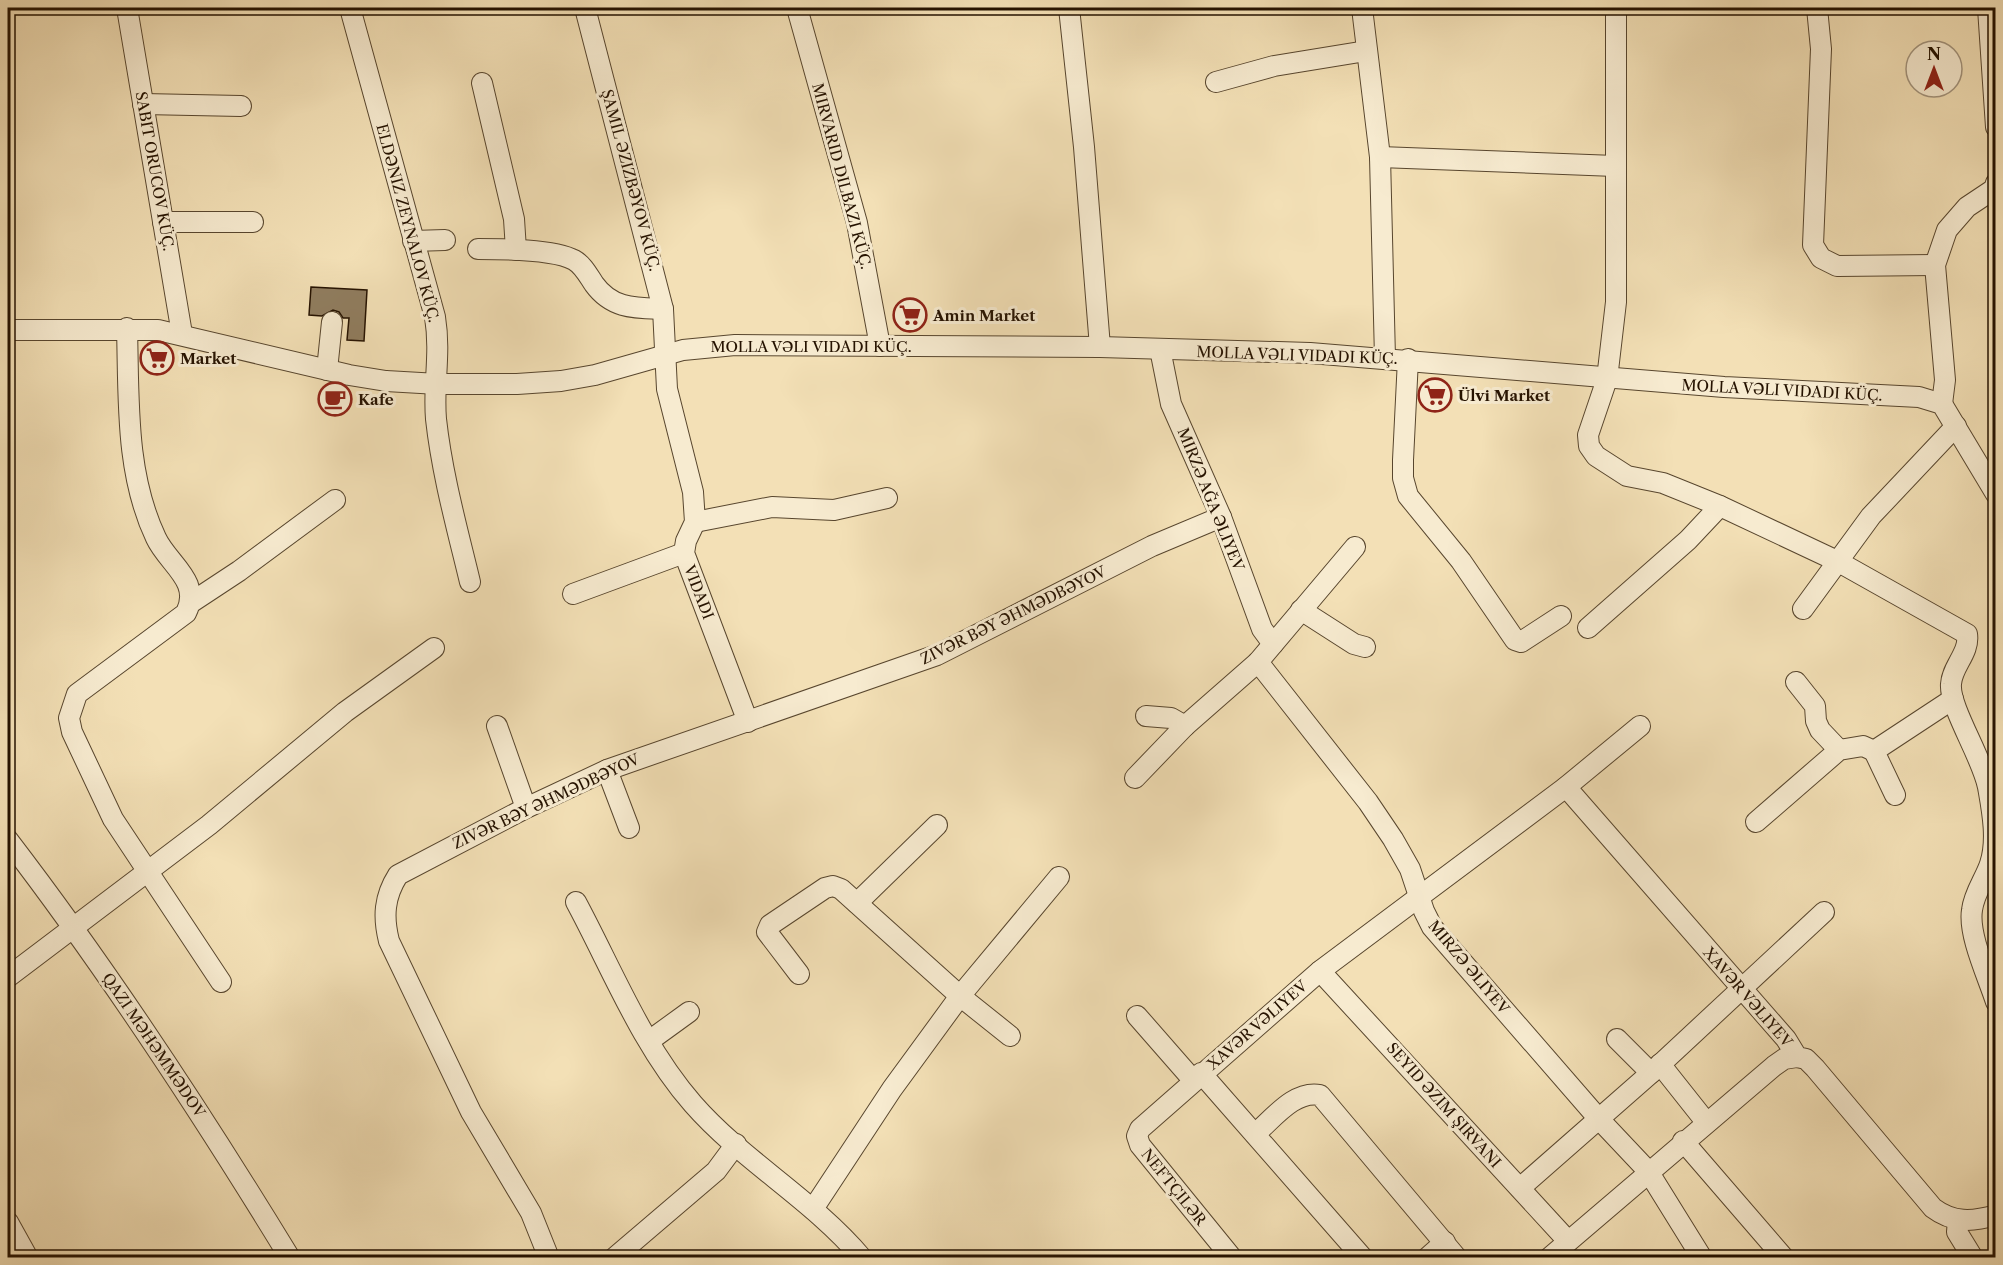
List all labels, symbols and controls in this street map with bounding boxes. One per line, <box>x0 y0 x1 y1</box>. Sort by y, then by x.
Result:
north arrow <box>1904 39 1964 99</box>
text: N <box>1927 44 1941 64</box>
street label: MIRVARID DILBAZI KÜÇ. <box>808 81 876 271</box>
street label: ŞAMIL ƏZIZBƏYOV KÜÇ. <box>598 87 664 273</box>
street label: SABIT ORUCOV KÜÇ. <box>132 90 178 252</box>
street label: ELDƏNIZ ZEYNALOV KÜÇ. <box>372 122 444 324</box>
supermarket icon: Amin Market <box>892 297 928 333</box>
place label: Amin Market <box>932 306 1035 325</box>
street label: MOLLA VƏLI VIDADI KÜÇ. <box>710 337 912 356</box>
supermarket icon: Market <box>139 340 175 376</box>
street label: MOLLA VƏLI VIDADI KÜÇ. <box>1196 342 1398 368</box>
place label: Market <box>180 349 236 368</box>
street label: MOLLA VƏLI VIDADI KÜÇ. <box>1681 375 1883 405</box>
supermarket icon: Ülvi Market <box>1417 377 1453 413</box>
cafe icon: Kafe <box>317 381 353 417</box>
place label: Ülvi Market <box>1458 386 1550 405</box>
place label: Kafe <box>358 390 394 409</box>
street label: MIRZƏ AĞA ƏLIYEV <box>1174 425 1249 574</box>
street label: VIDADI <box>680 561 718 622</box>
street label: ZIVƏR BƏY ƏHMƏDBƏYOV <box>917 561 1110 668</box>
street label: ZIVƏR BƏY ƏHMƏDBƏYOV <box>449 749 644 853</box>
street label: MIRZƏ ƏLIYEV <box>1424 916 1514 1018</box>
street label: XAVƏR VƏLIYEV <box>1699 942 1797 1052</box>
street label: QAZI MƏHƏMMƏDOV <box>99 969 210 1122</box>
street label: XAVƏR VƏLIYEV <box>1202 976 1312 1074</box>
street label: SEYID ƏZIM ŞIRVANI <box>1383 1038 1505 1172</box>
street label: NEFTÇILƏR <box>1137 1145 1211 1230</box>

